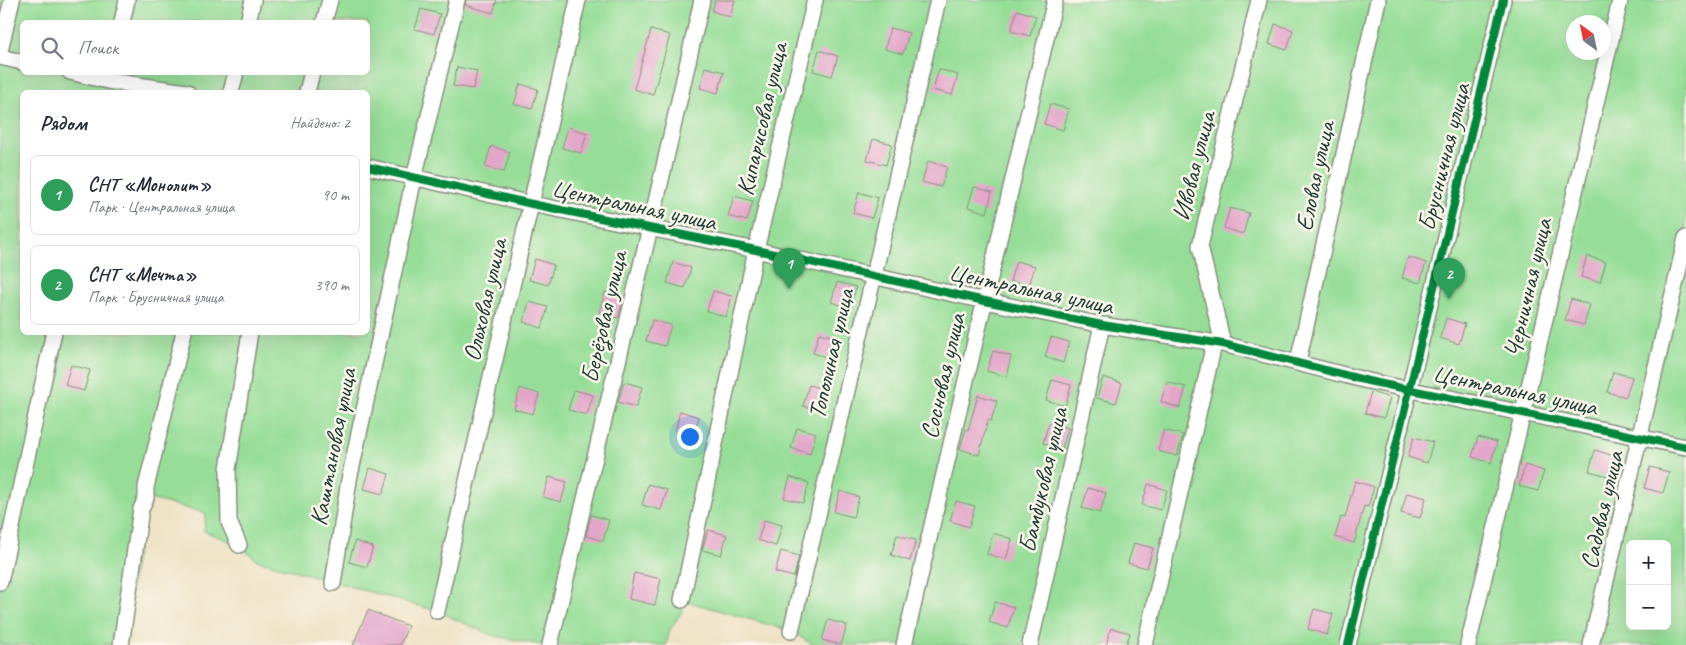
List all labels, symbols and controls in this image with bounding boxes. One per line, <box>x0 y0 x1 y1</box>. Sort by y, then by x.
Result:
north arrow <box>1566 15 1611 60</box>
search box <box>20 20 370 75</box>
icon: search <box>38 34 66 62</box>
text: Поиск <box>78 36 118 60</box>
street label: Кипарисовая улица <box>729 37 796 198</box>
street label: Брусничная улица <box>1410 78 1478 234</box>
street label: Ивовая улица <box>1165 105 1224 224</box>
text: Рядом <box>40 110 87 136</box>
text: Найдено: 2 <box>290 113 350 133</box>
street label: Еловая улица <box>1288 116 1343 234</box>
street label: Центральная улица <box>549 172 721 238</box>
text: СНТ «Монолит» <box>88 173 211 197</box>
text: 1 <box>53 185 61 205</box>
text: 90 m <box>322 185 349 205</box>
text: Парк · Центральная улица <box>88 197 234 217</box>
street label: Черничная улица <box>1497 214 1560 360</box>
street label: Ольховая улица <box>455 233 515 364</box>
street label: Берёзовая улица <box>573 245 636 386</box>
pin: 1 <box>773 248 805 289</box>
street label: Центральная улица <box>946 256 1118 322</box>
pin: 2 <box>1433 258 1465 299</box>
text: СНТ «Мечта» <box>88 263 197 287</box>
text: 2 <box>53 275 61 295</box>
text: 390 m <box>315 275 349 295</box>
street label: Тополиная улица <box>801 284 862 422</box>
text: Парк · Брусничная улица <box>88 287 224 307</box>
street label: Сосновая улица <box>913 308 973 442</box>
street label: Центральная улица <box>1430 357 1602 423</box>
street label: Каштановая улица <box>302 364 364 528</box>
street label: Бамбуковая улица <box>1011 403 1076 555</box>
your location <box>677 424 703 450</box>
street label: Садовая улица <box>1573 446 1632 572</box>
map controls <box>1626 540 1671 630</box>
button: + <box>1626 540 1671 585</box>
button: − <box>1626 585 1671 630</box>

